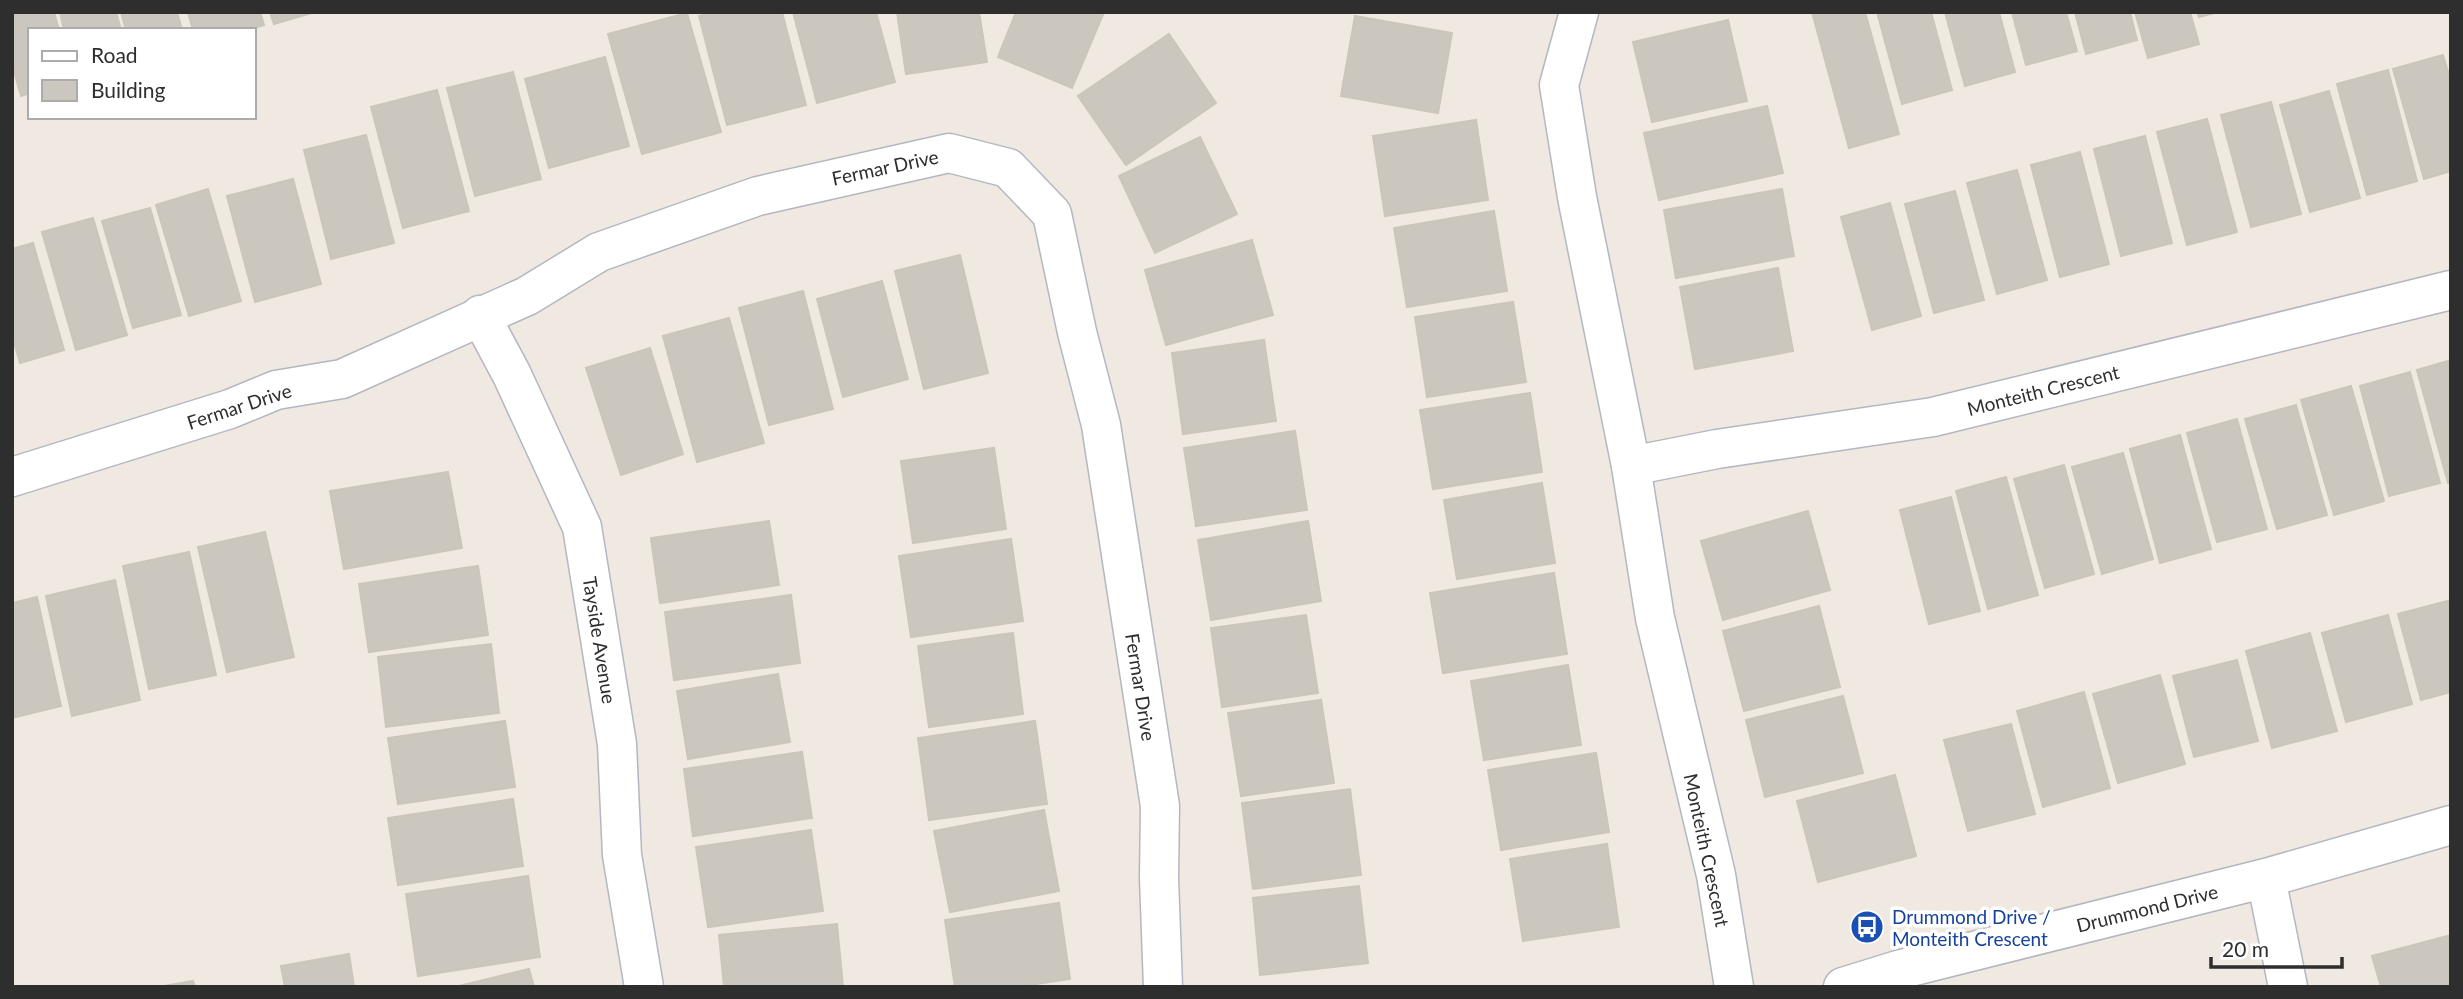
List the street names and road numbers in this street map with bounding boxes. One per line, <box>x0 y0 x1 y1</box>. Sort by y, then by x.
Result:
street label: Fermar Drive <box>829 144 941 190</box>
street label: Monteith Crescent <box>1965 360 2122 420</box>
street label: Fermar Drive <box>184 378 294 434</box>
street label: Tayside Avenue <box>579 575 621 705</box>
street label: Fermar Drive <box>1121 632 1161 742</box>
street label: Monteith Crescent <box>1680 771 1734 929</box>
street label: Drummond Drive <box>2074 879 2220 937</box>

